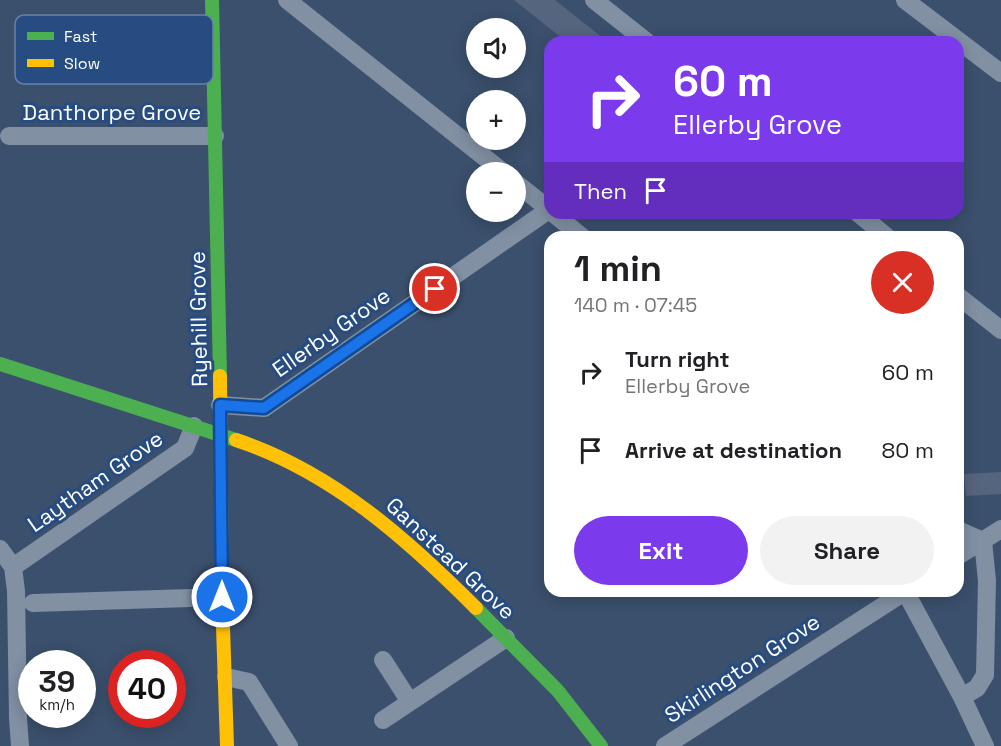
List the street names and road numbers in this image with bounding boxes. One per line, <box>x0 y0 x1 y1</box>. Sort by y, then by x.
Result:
street label: Danthorpe Grove <box>23 98 201 126</box>
street label: Ryehill Grove <box>183 251 213 387</box>
street label: Ellerby Grove <box>267 281 395 383</box>
street label: Laytham Grove <box>22 424 168 538</box>
street label: Ganstead Grove <box>380 491 522 625</box>
street label: Skirlington Grove <box>659 607 825 729</box>

